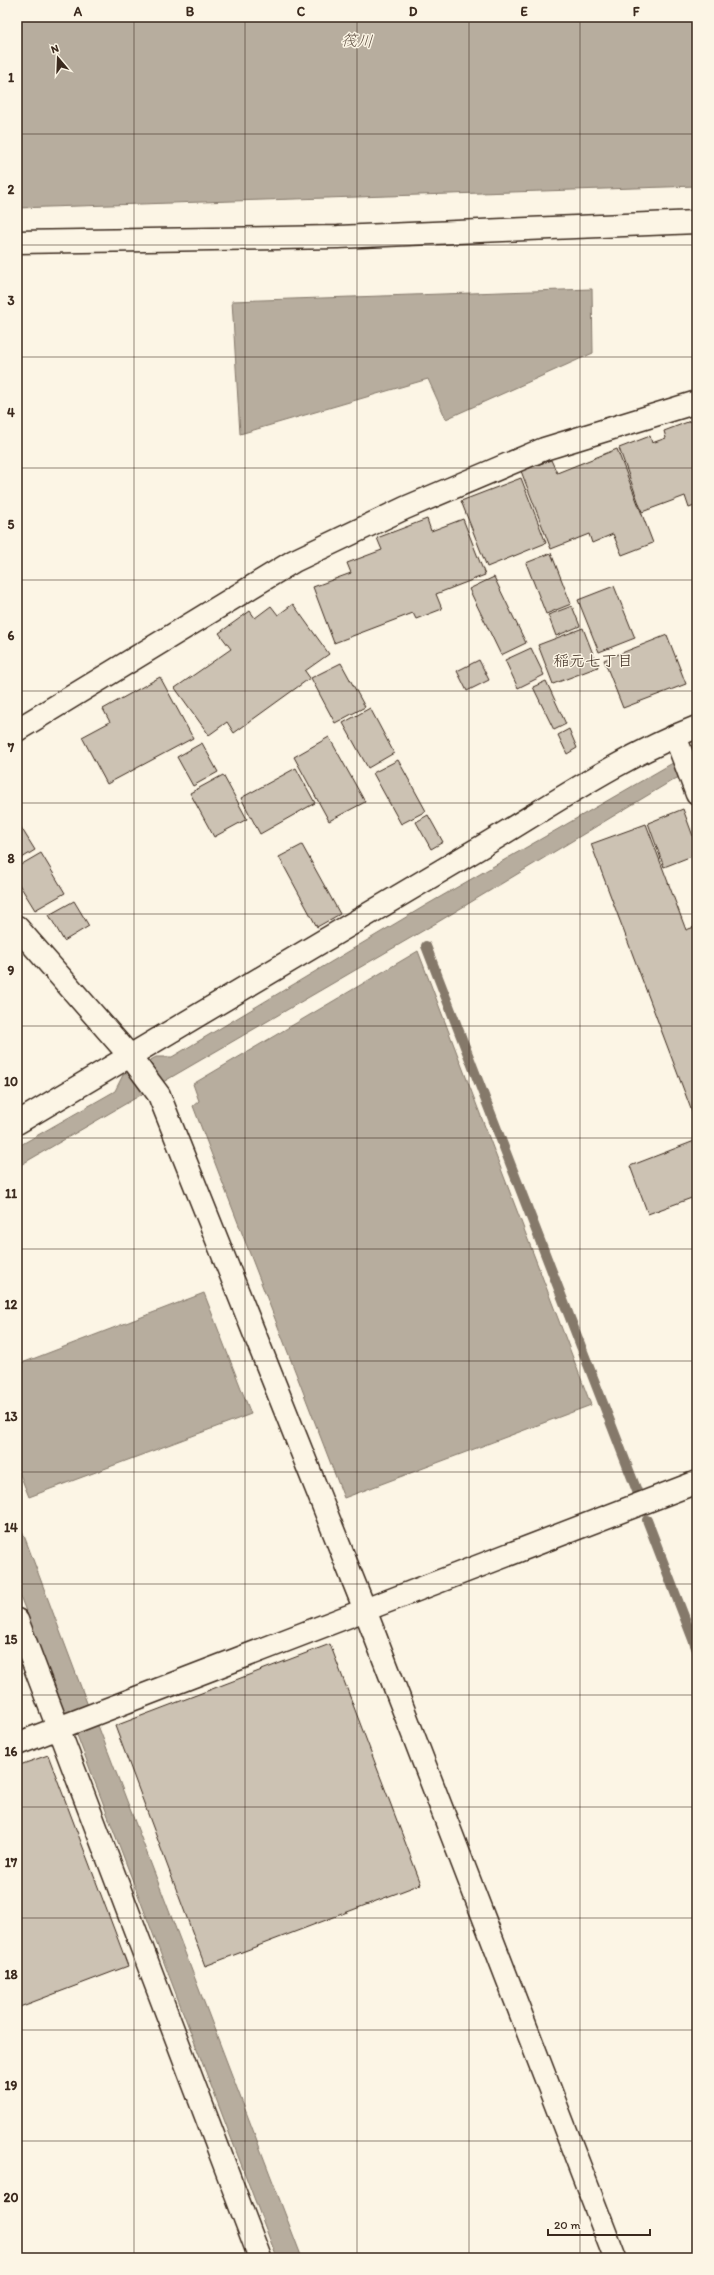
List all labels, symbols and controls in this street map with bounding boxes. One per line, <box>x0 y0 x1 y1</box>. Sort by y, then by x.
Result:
text: A <box>73 4 83 19</box>
text: B <box>186 4 195 19</box>
text: C <box>297 4 306 19</box>
text: D <box>409 4 418 19</box>
text: E <box>520 4 528 19</box>
text: F <box>633 4 640 19</box>
water label: 筏川 <box>340 30 373 51</box>
north arrow <box>38 38 78 78</box>
text: N <box>49 42 61 56</box>
text: 1 <box>8 70 14 85</box>
text: 2 <box>8 182 15 197</box>
text: 3 <box>7 293 15 308</box>
text: 4 <box>7 405 15 420</box>
text: 5 <box>8 517 15 532</box>
text: 6 <box>8 628 15 643</box>
district label: 稲元七丁目 <box>553 651 633 670</box>
text: 7 <box>7 740 15 755</box>
text: 8 <box>7 851 15 866</box>
text: 9 <box>8 963 15 978</box>
text: 10 <box>4 1074 18 1089</box>
text: 11 <box>5 1186 17 1201</box>
text: 12 <box>5 1297 18 1312</box>
text: 13 <box>4 1409 18 1424</box>
text: 14 <box>4 1520 18 1535</box>
text: 15 <box>5 1632 18 1647</box>
text: 16 <box>5 1744 18 1759</box>
text: 17 <box>5 1855 18 1870</box>
text: 18 <box>4 1967 18 1982</box>
text: 19 <box>5 2078 18 2093</box>
text: 20 <box>4 2190 18 2205</box>
scale bar <box>548 2211 650 2237</box>
text: 20 m <box>554 2218 581 2232</box>

